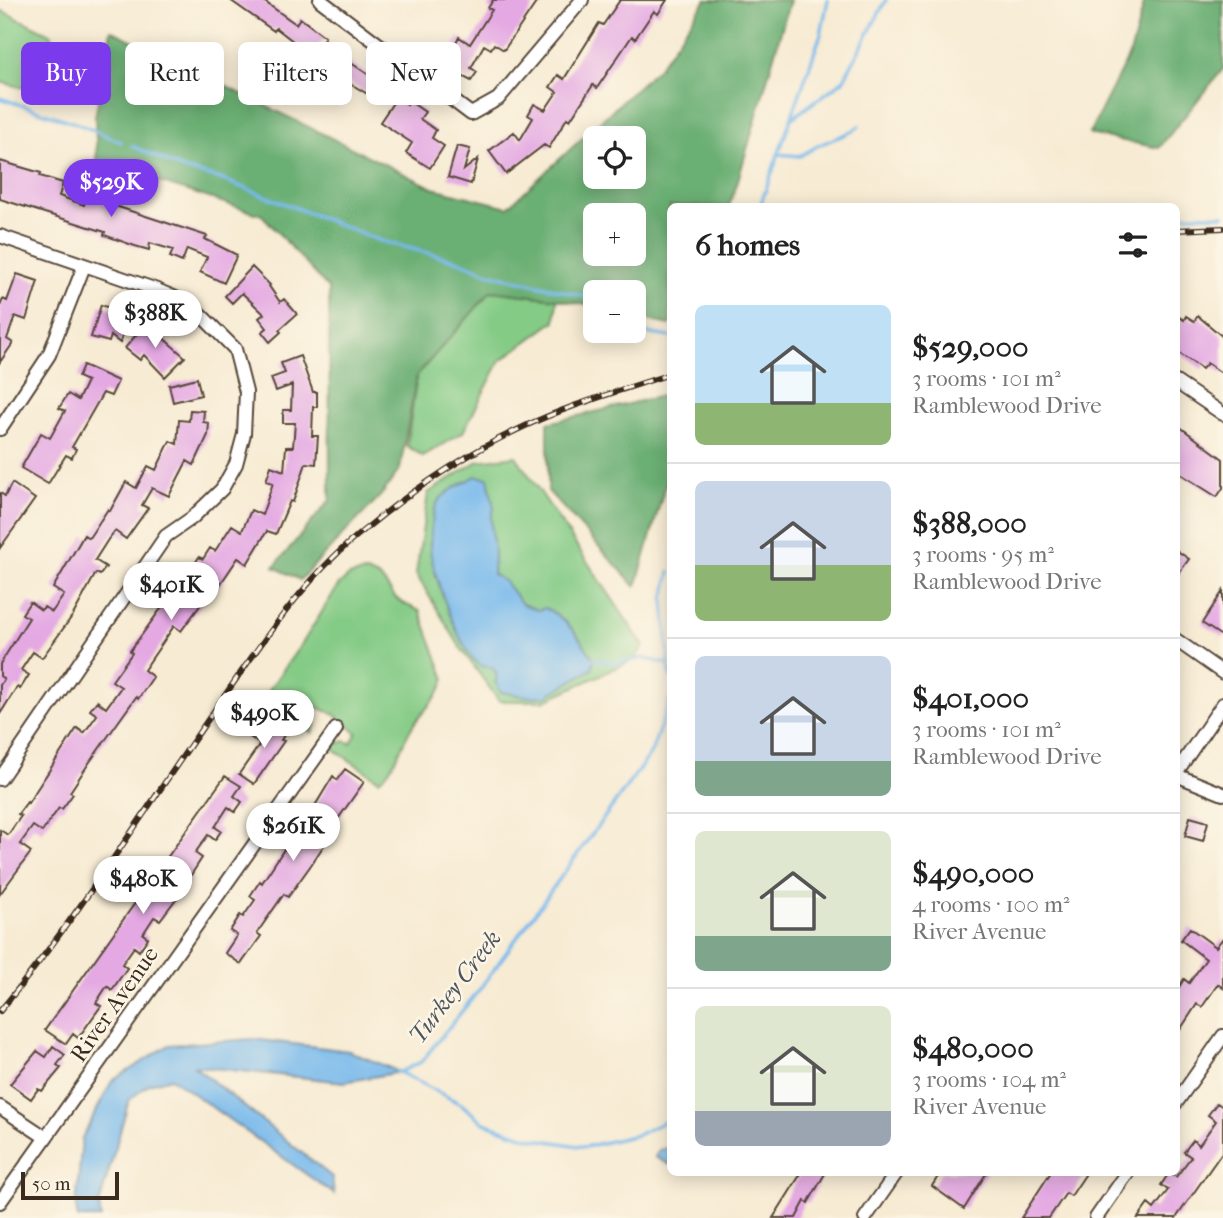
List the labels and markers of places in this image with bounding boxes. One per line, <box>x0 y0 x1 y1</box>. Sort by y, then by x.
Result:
pin: $529K <box>62 160 160 219</box>
pin: $388K <box>106 290 204 350</box>
pin: $401K <box>122 562 220 622</box>
pin: $490K <box>215 690 313 750</box>
pin: $261K <box>244 804 342 863</box>
pin: $480K <box>94 856 192 916</box>

